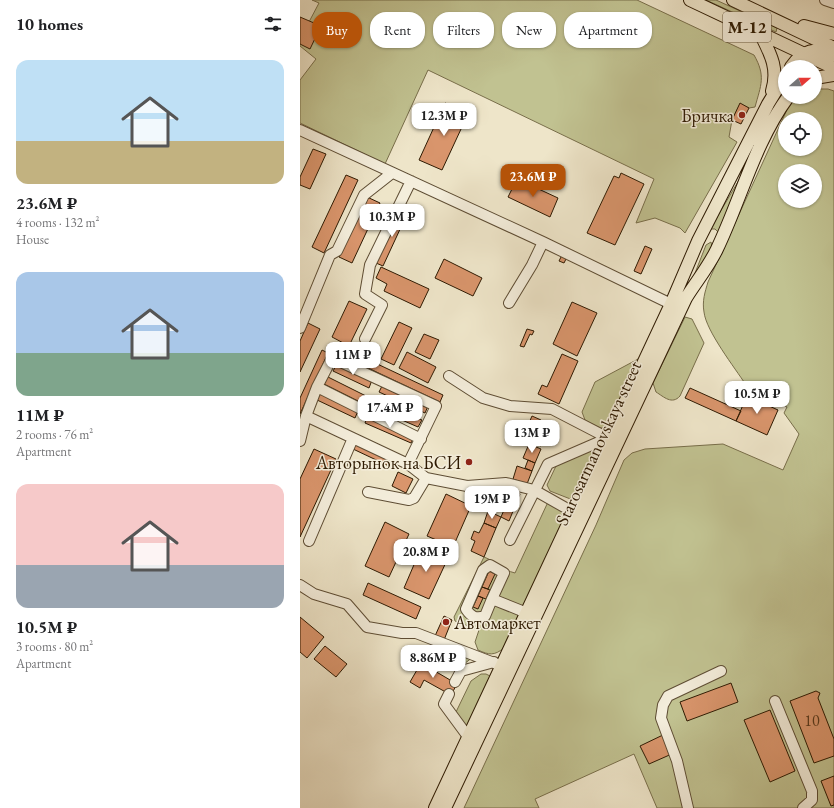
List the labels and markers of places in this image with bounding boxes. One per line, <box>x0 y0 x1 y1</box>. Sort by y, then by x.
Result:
pin: 12.3M ₽ <box>407 103 481 137</box>
place label: Бричка <box>681 104 735 127</box>
marker: Бричка <box>737 110 747 120</box>
pin: 23.6M ₽ <box>496 164 570 198</box>
pin: 10.3M ₽ <box>355 204 429 238</box>
pin: 11M ₽ <box>325 342 381 376</box>
pin: 10.5M ₽ <box>720 381 794 415</box>
pin: 17.4M ₽ <box>353 395 427 429</box>
pin: 13M ₽ <box>504 420 560 454</box>
place label: Авторынок на БСИ <box>315 451 462 474</box>
marker: Авторынок на БСИ <box>464 457 474 467</box>
pin: 19M ₽ <box>464 486 520 520</box>
pin: 20.8M ₽ <box>389 539 463 573</box>
place label: Автомаркет <box>453 611 541 634</box>
marker: Автомаркет <box>441 617 451 627</box>
pin: 8.86M ₽ <box>396 645 470 679</box>

